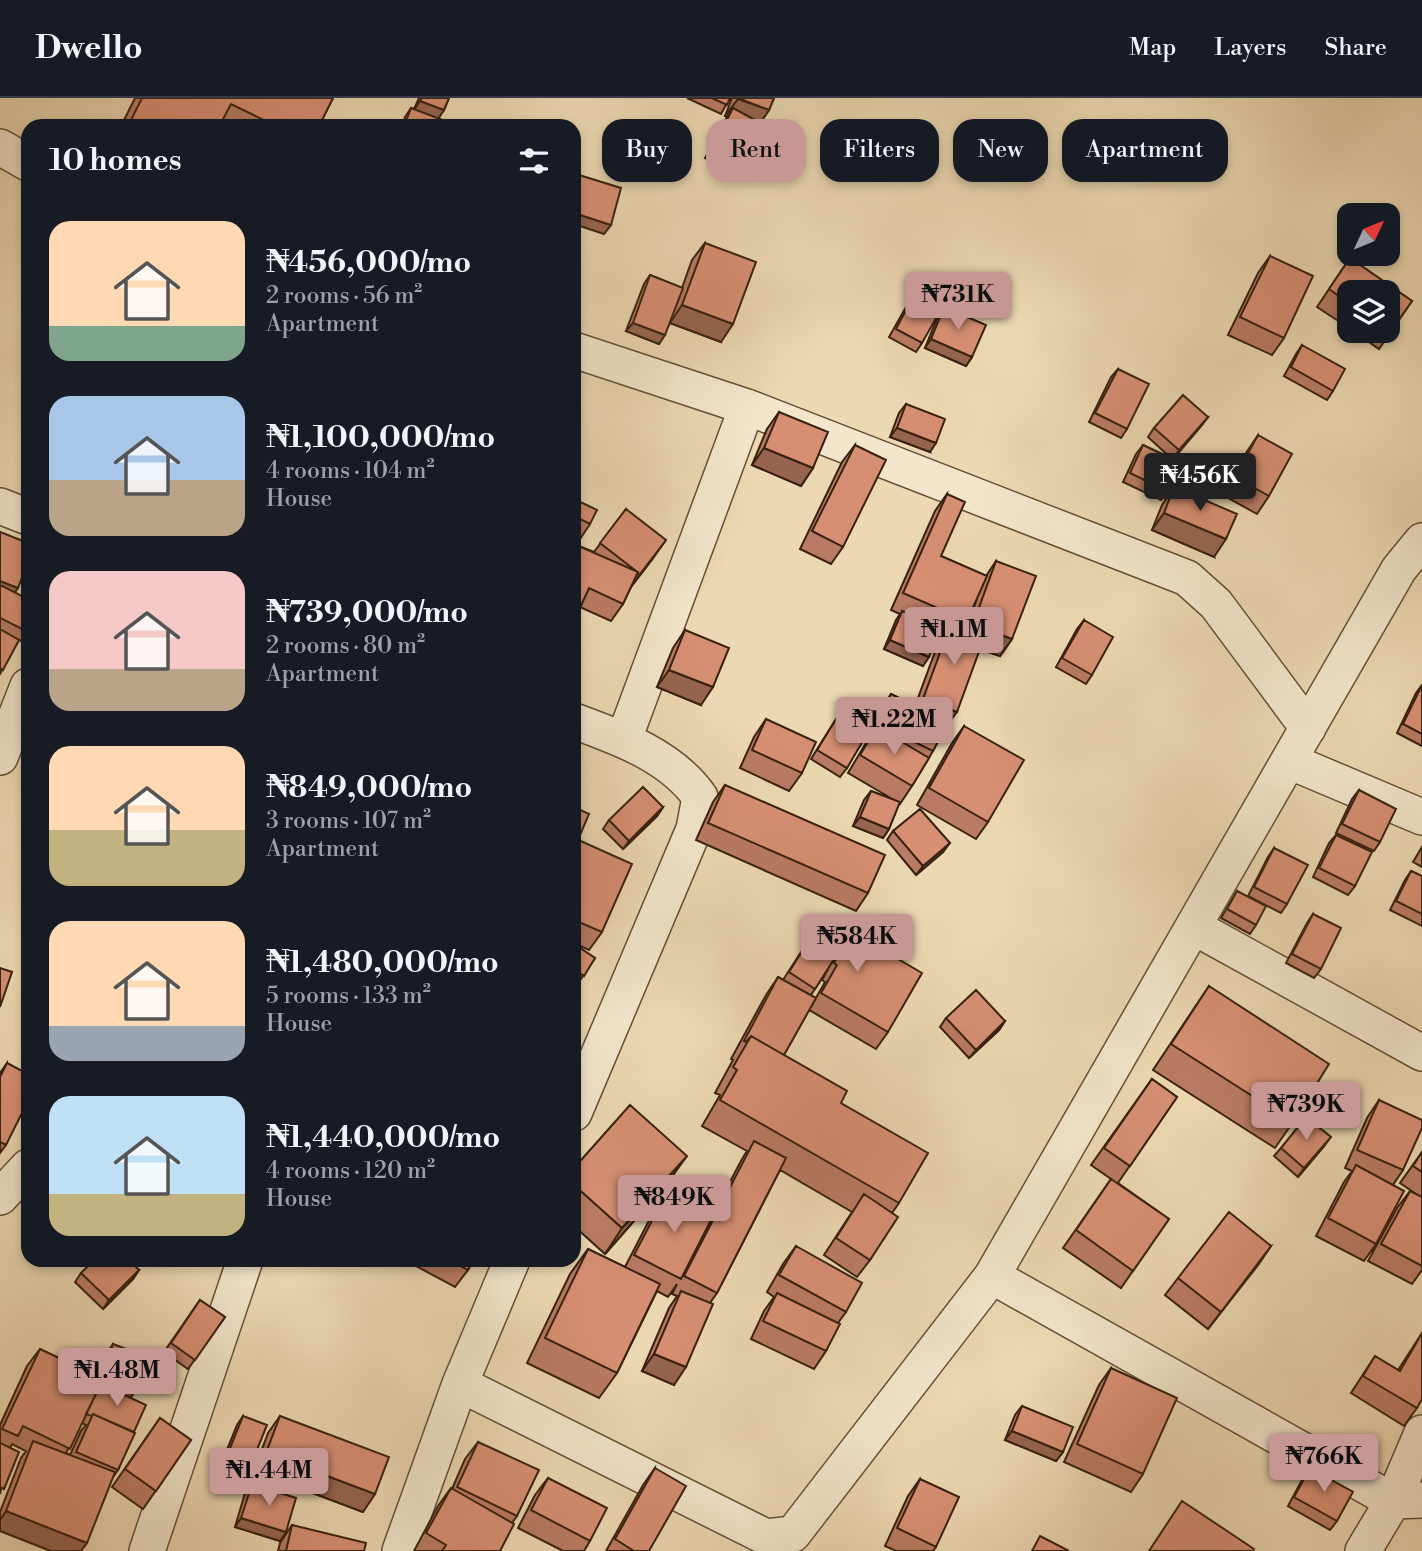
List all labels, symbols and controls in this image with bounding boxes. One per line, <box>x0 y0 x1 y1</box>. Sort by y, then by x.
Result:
text: Dwello <box>35 28 143 69</box>
text: Map <box>1129 33 1176 63</box>
text: Layers <box>1214 33 1286 63</box>
text: Share <box>1324 33 1387 63</box>
chip: Buy <box>602 119 692 182</box>
chip: Rent <box>706 119 806 182</box>
chip: Filters <box>820 119 939 182</box>
chip: New <box>953 119 1048 182</box>
chip: Apartment <box>1062 119 1228 182</box>
text: 10 homes <box>49 142 182 180</box>
icon: filters <box>515 142 553 180</box>
north arrow <box>1337 203 1400 266</box>
map controls <box>1337 203 1400 343</box>
text: ₦456,000/mo <box>266 244 471 282</box>
icon: home <box>105 249 189 333</box>
pin: ₦731K <box>909 272 1007 332</box>
button: layers <box>1337 280 1400 343</box>
text: ₦731K <box>921 281 995 309</box>
text: 2 rooms · 56 m² <box>266 282 422 310</box>
text: Apartment <box>266 310 379 338</box>
text: ₦1,100,000/mo <box>266 419 495 457</box>
icon: home <box>105 424 189 508</box>
pin: ₦456K <box>1151 454 1249 513</box>
text: 4 rooms · 104 m² <box>266 457 435 485</box>
text: ₦456K <box>1160 462 1240 490</box>
text: House <box>266 485 332 513</box>
text: ₦739,000/mo <box>266 594 468 632</box>
icon: home <box>105 599 189 683</box>
pin: ₦1.1M <box>905 608 1003 667</box>
text: ₦1.1M <box>920 616 988 644</box>
text: 2 rooms · 80 m² <box>266 632 425 660</box>
text: Apartment <box>266 660 379 688</box>
pin: ₦1.22M <box>837 698 951 757</box>
text: ₦1.22M <box>852 706 936 734</box>
text: ₦849,000/mo <box>266 769 472 807</box>
icon: home <box>105 774 189 858</box>
text: 3 rooms · 107 m² <box>266 807 431 835</box>
text: Apartment <box>266 835 379 863</box>
pin: ₦584K <box>808 914 906 974</box>
text: ₦584K <box>817 923 897 951</box>
text: ₦1,480,000/mo <box>266 944 499 982</box>
icon: home <box>105 949 189 1033</box>
text: 5 rooms · 133 m² <box>266 982 431 1010</box>
text: House <box>266 1010 332 1038</box>
pin: ₦739K <box>1257 1082 1355 1142</box>
text: ₦739K <box>1267 1091 1345 1119</box>
text: ₦1,440,000/mo <box>266 1119 500 1157</box>
icon: home <box>105 1124 189 1208</box>
text: 4 rooms · 120 m² <box>266 1157 435 1185</box>
pin: ₦849K <box>625 1176 723 1235</box>
text: ₦849K <box>634 1184 714 1212</box>
text: House <box>266 1185 332 1213</box>
pin: ₦1.48M <box>60 1348 174 1408</box>
text: ₦1.48M <box>74 1357 160 1385</box>
pin: ₦766K <box>1275 1434 1373 1494</box>
text: ₦766K <box>1285 1443 1363 1471</box>
pin: ₦1.44M <box>212 1448 326 1508</box>
text: ₦1.44M <box>225 1457 313 1485</box>

